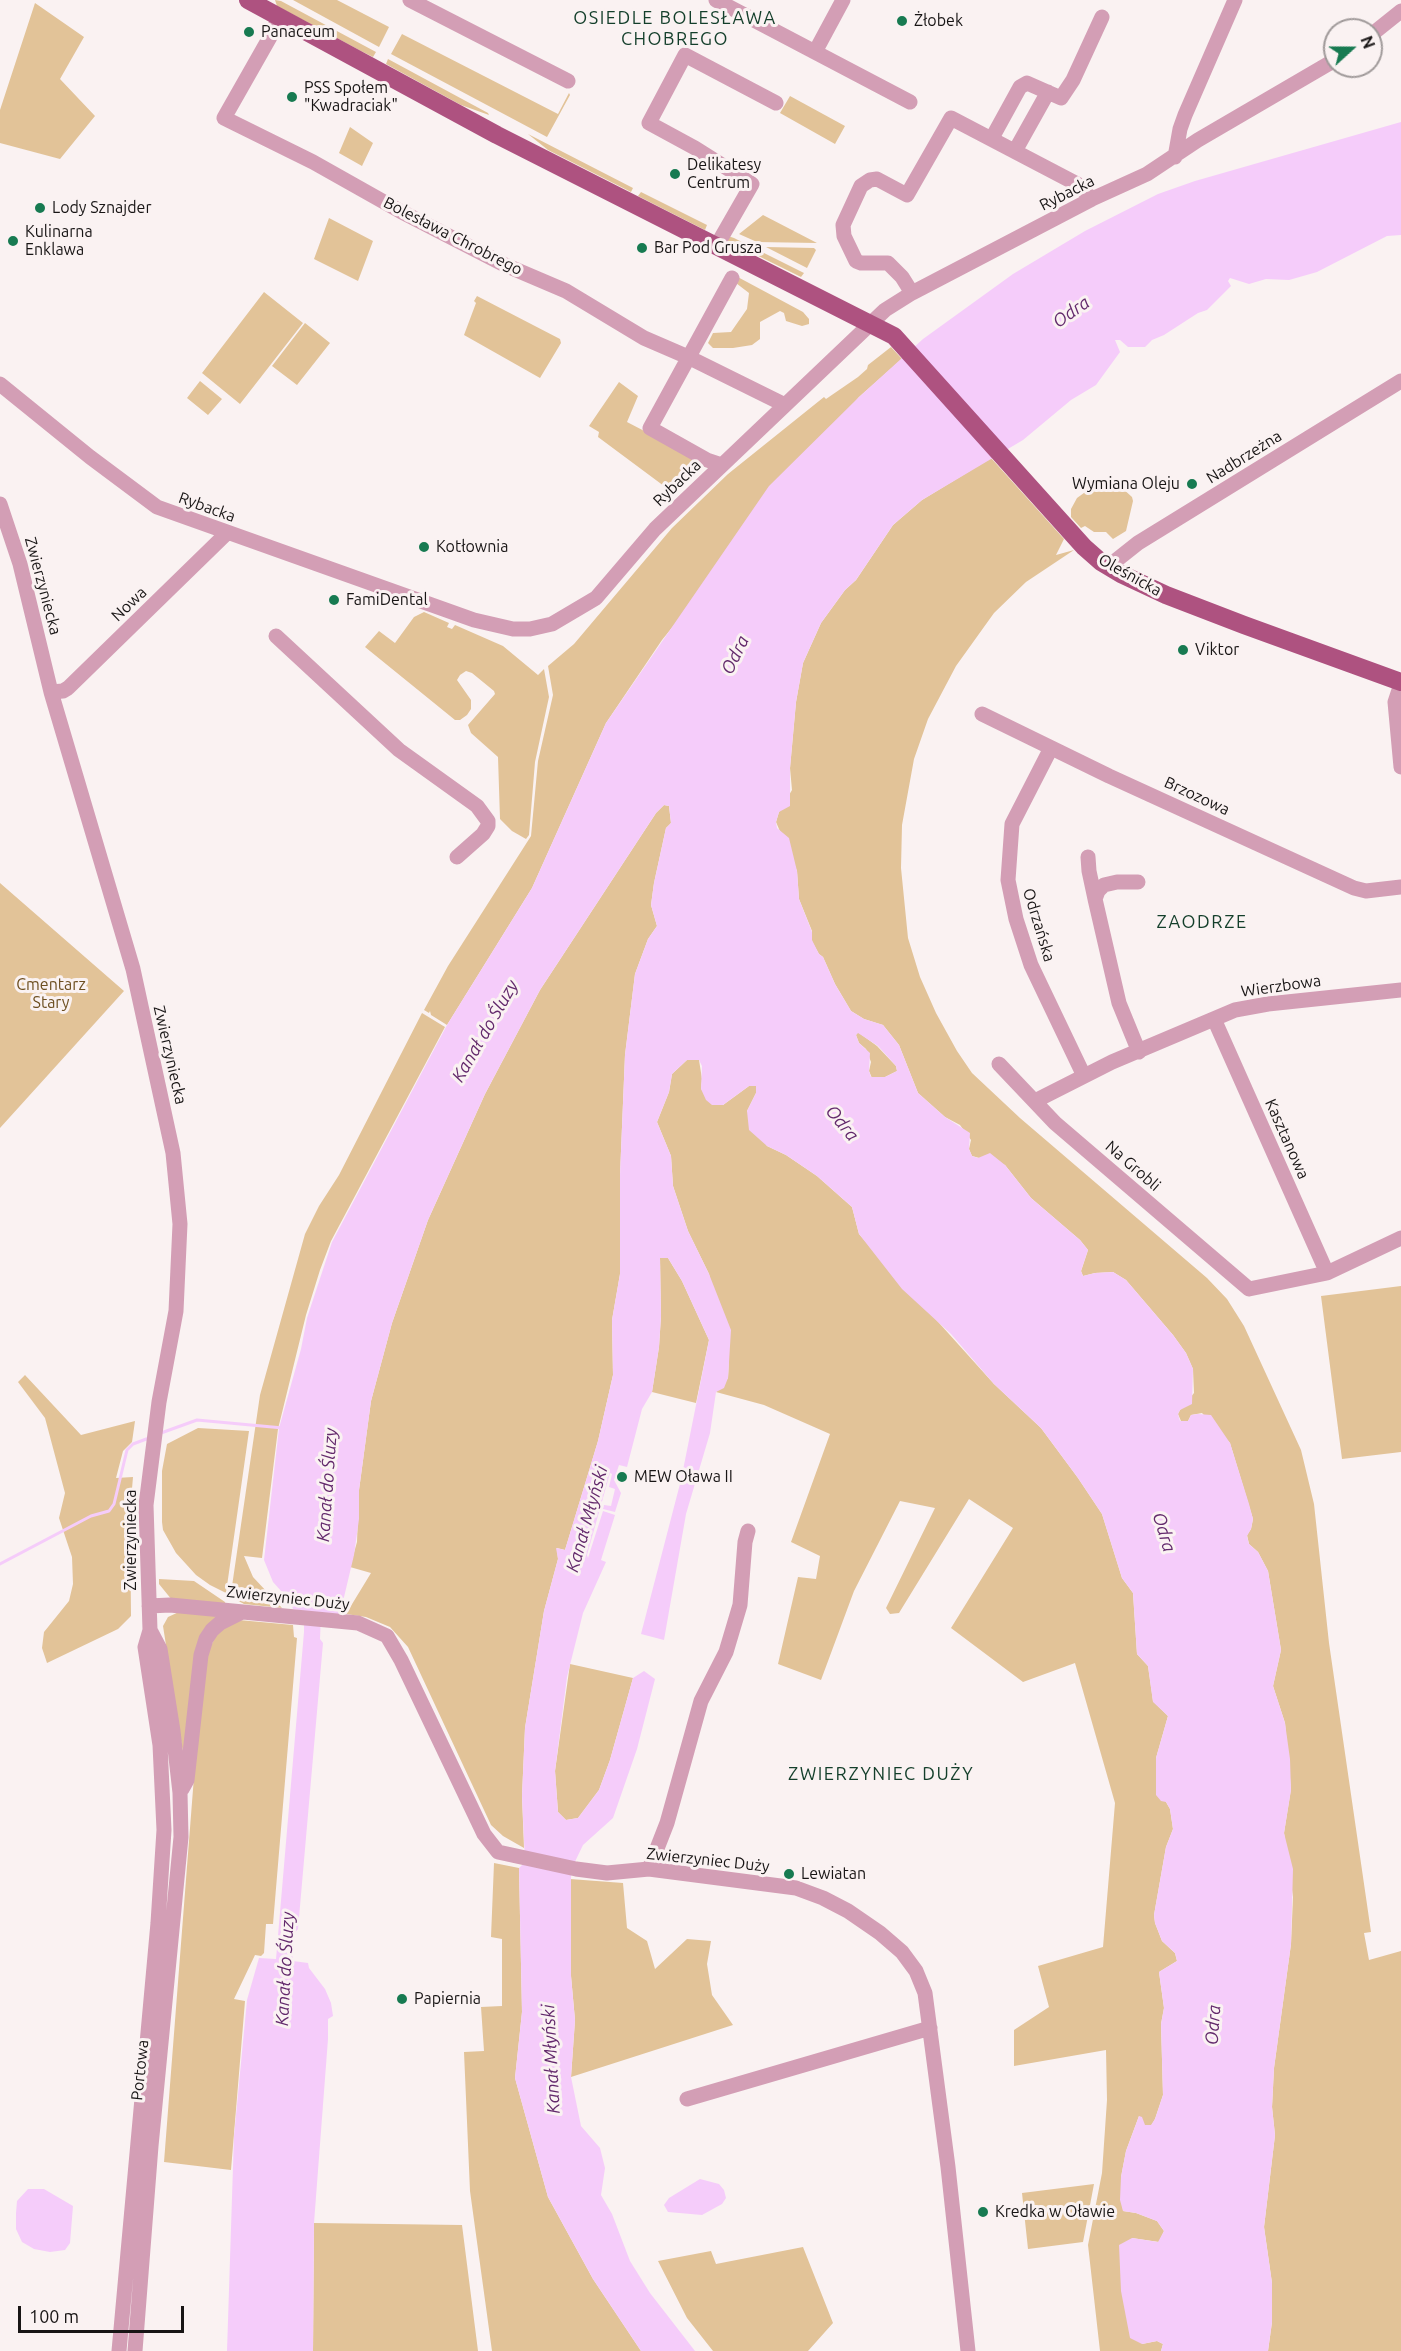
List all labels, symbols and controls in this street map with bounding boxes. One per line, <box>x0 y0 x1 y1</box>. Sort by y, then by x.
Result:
district label: OSIEDLE BOLESŁAWA CHOBREGO <box>573 7 777 50</box>
place label: Żłobek <box>914 11 963 31</box>
marker: Żłobek <box>895 14 909 28</box>
north arrow <box>1323 18 1383 78</box>
place label: Panaceum <box>261 22 335 42</box>
marker: Panaceum <box>242 25 256 39</box>
text: N <box>1357 33 1378 51</box>
place label: PSS Społem "Kwadraciak" <box>304 78 398 116</box>
marker: PSS Społem "Kwadraciak" <box>285 90 299 104</box>
place label: Delikatesy Centrum <box>687 155 761 193</box>
marker: Delikatesy Centrum <box>668 167 682 181</box>
street label: Rybacka <box>1036 171 1098 215</box>
street label: Bolesława Chrobrego <box>380 193 526 279</box>
place label: Lody Sznajder <box>52 198 151 218</box>
marker: Lody Sznajder <box>33 201 47 215</box>
place label: Kulinarna Enklawa <box>25 222 93 260</box>
marker: Kulinarna Enklawa <box>6 234 20 248</box>
place label: Bar Pod Grusza <box>654 238 762 258</box>
marker: Bar Pod Grusza <box>635 241 649 255</box>
water label: Odra <box>1048 292 1094 332</box>
street label: Nadbrzeżna <box>1203 426 1285 488</box>
street label: Rybacka <box>649 456 705 510</box>
place label: Wymiana Oleju <box>1072 474 1180 494</box>
marker: Wymiana Oleju <box>1185 477 1199 491</box>
street label: Rybacka <box>176 488 238 526</box>
street label: Zwierzyniecka <box>21 535 65 637</box>
place label: Kotłownia <box>436 537 508 557</box>
marker: Kotłownia <box>417 540 431 554</box>
street label: Oleśnicka <box>1095 550 1165 600</box>
street label: Nowa <box>107 583 151 625</box>
place label: FamiDental <box>346 590 428 610</box>
marker: FamiDental <box>327 593 341 607</box>
water label: Odra <box>716 632 754 678</box>
place label: Viktor <box>1195 640 1239 660</box>
marker: Viktor <box>1176 643 1190 657</box>
street label: Brzozowa <box>1161 773 1233 819</box>
street label: Odrzańska <box>1019 886 1059 964</box>
district label: ZAODRZE <box>1157 911 1247 933</box>
street label: Wierzbowa <box>1240 971 1322 1001</box>
park label: Cmentarz Stary <box>16 975 86 1013</box>
water label: Kanał do Śluzy <box>447 976 523 1086</box>
street label: Zwierzyniecka <box>149 1004 191 1106</box>
street label: Kasztanowa <box>1261 1096 1313 1182</box>
water label: Odra <box>821 1101 863 1145</box>
street label: Na Grobli <box>1102 1137 1164 1195</box>
water label: Kanał do Śluzy <box>312 1427 342 1543</box>
water label: Kanał Młyński <box>561 1463 613 1575</box>
place label: MEW Oława II <box>634 1467 733 1487</box>
marker: MEW Oława II <box>615 1470 629 1484</box>
street label: Zwierzyniecka <box>121 1490 141 1590</box>
water label: Odra <box>1148 1510 1180 1554</box>
street label: Zwierzyniec Duży <box>225 1582 351 1614</box>
district label: ZWIERZYNIEC DUŻY <box>788 1763 974 1785</box>
street label: Zwierzyniec Duży <box>645 1844 771 1876</box>
place label: Lewiatan <box>801 1864 866 1884</box>
marker: Lewiatan <box>782 1867 796 1881</box>
water label: Kanał do Śluzy <box>271 1911 299 2027</box>
place label: Papiernia <box>414 1989 481 2009</box>
marker: Papiernia <box>395 1992 409 2006</box>
water label: Kanał Młyński <box>537 2004 565 2114</box>
water label: Odra <box>1201 2004 1225 2046</box>
street label: Portowa <box>127 2039 153 2101</box>
place label: Kredka w Oławie <box>995 2202 1115 2222</box>
marker: Kredka w Oławie <box>976 2205 990 2219</box>
scale bar <box>21 2294 188 2332</box>
text: 100 m <box>29 2306 79 2326</box>

